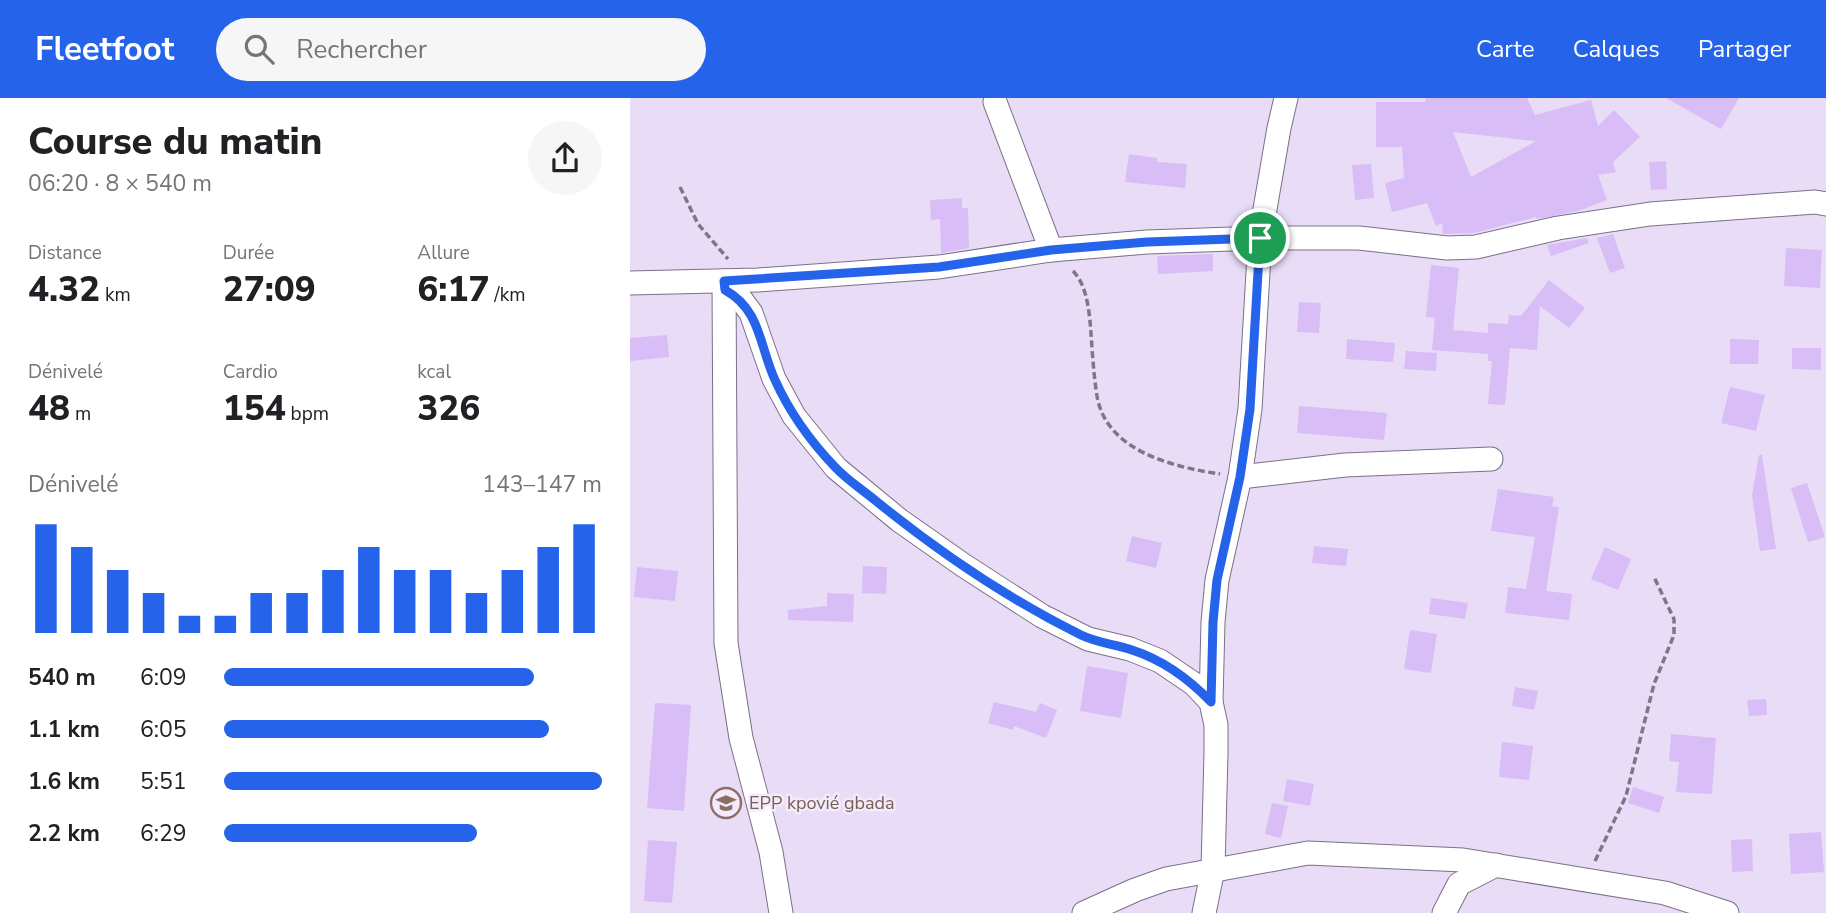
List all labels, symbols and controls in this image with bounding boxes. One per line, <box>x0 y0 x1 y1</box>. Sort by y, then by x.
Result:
search box <box>216 18 706 81</box>
text: Fleetfoot <box>35 27 174 72</box>
icon: search <box>240 30 278 68</box>
text: Rechercher <box>296 32 427 67</box>
text: Carte <box>1476 33 1535 65</box>
text: Calques <box>1573 33 1660 65</box>
text: Partager <box>1698 33 1791 65</box>
text: Course du matin <box>28 116 322 167</box>
button: share <box>528 121 602 195</box>
text: 06:20 · 8 × 540 m <box>28 168 212 199</box>
pin <box>1230 208 1290 268</box>
icon: arrive <box>1241 219 1279 257</box>
text: Distance <box>28 240 102 266</box>
text: Durée <box>223 240 274 266</box>
text: Allure <box>417 240 470 266</box>
text: 4.32 <box>28 266 100 313</box>
text: 27:09 <box>223 266 316 313</box>
text: 6:17 <box>417 266 489 313</box>
text: km <box>100 282 131 308</box>
text: /km <box>489 282 525 308</box>
text: Dénivelé <box>28 359 103 385</box>
text: Cardio <box>223 359 278 385</box>
text: kcal <box>417 359 451 385</box>
text: 48 <box>28 385 70 432</box>
text: 154 <box>223 385 286 432</box>
text: 326 <box>417 385 480 432</box>
text: m <box>70 401 91 427</box>
text: bpm <box>286 401 329 427</box>
text: Dénivelé <box>28 469 119 500</box>
text: 143–147 m <box>482 469 602 500</box>
text: 540 m <box>28 662 96 693</box>
text: 6:09 <box>140 662 187 693</box>
text: 1.1 km <box>28 714 100 745</box>
text: 6:05 <box>140 714 187 745</box>
text: 1.6 km <box>28 766 100 797</box>
text: 5:51 <box>140 766 187 797</box>
school or university icon: EPP kpovié gbada <box>709 786 743 820</box>
place label: EPP kpovié gbada <box>749 791 895 815</box>
text: 2.2 km <box>28 818 100 849</box>
text: 6:29 <box>140 818 187 849</box>

